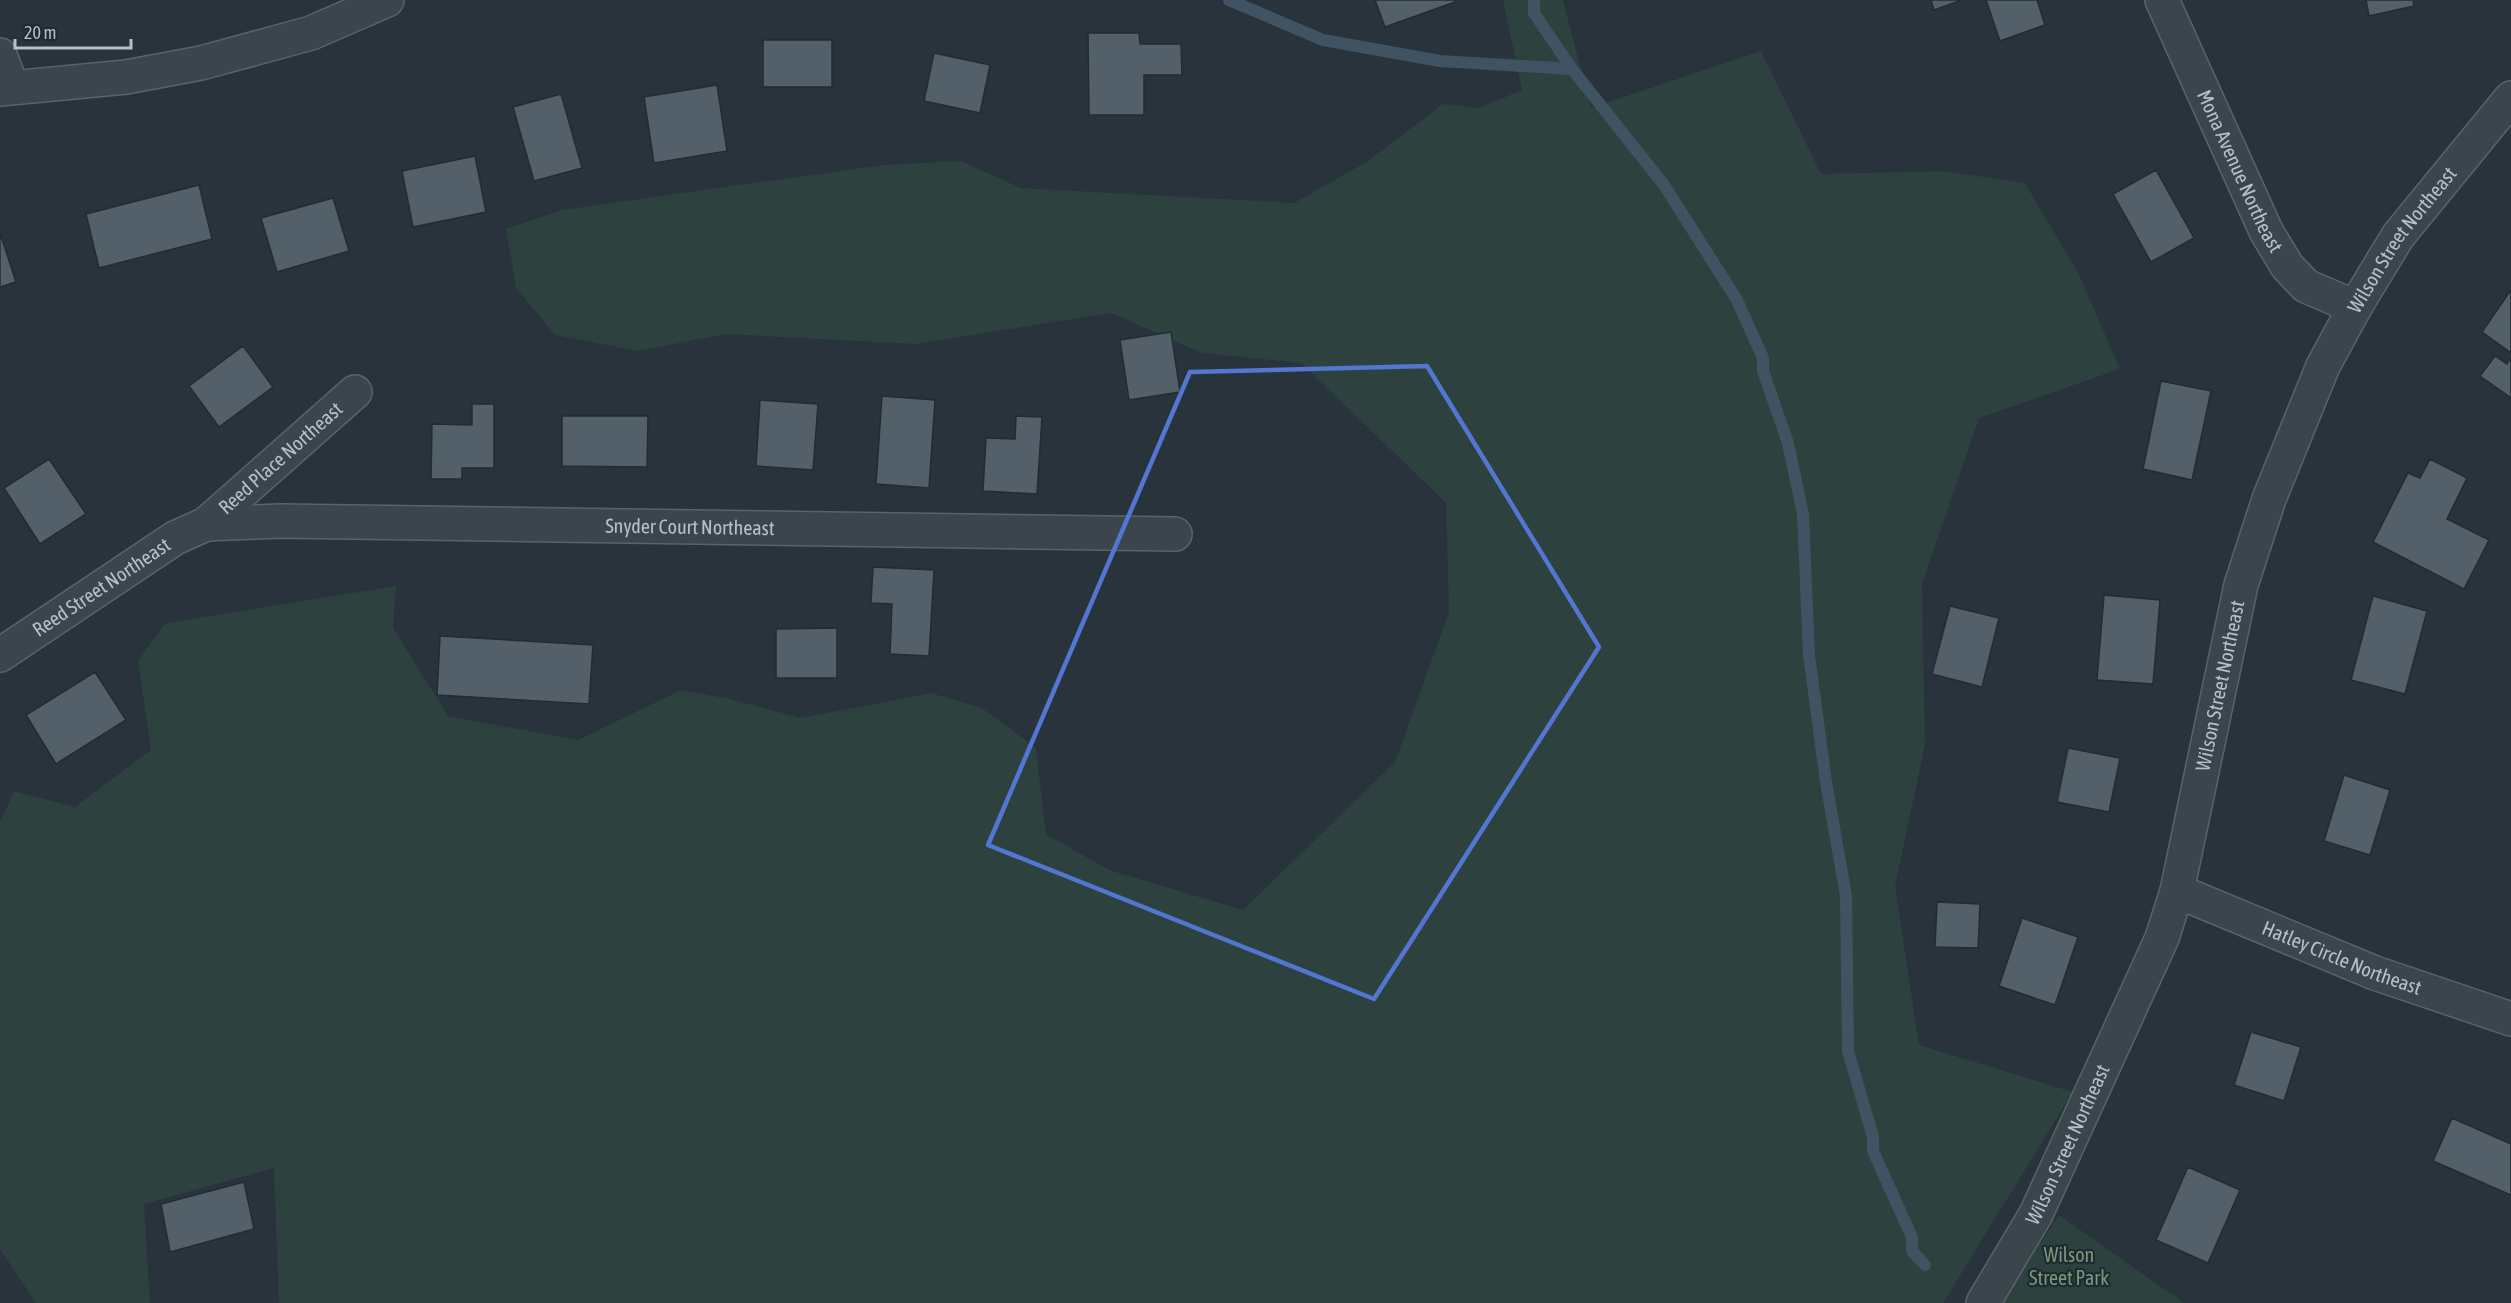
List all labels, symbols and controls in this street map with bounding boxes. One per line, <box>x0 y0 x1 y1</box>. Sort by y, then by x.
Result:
scale bar <box>15 12 130 50</box>
text: 20 m <box>24 22 56 43</box>
street label: Mona Avenue Northeast <box>2193 86 2288 256</box>
street label: Wilson Street Northeast <box>2342 162 2461 317</box>
street label: Reed Place Northeast <box>214 397 347 518</box>
street label: Snyder Court Northeast <box>605 514 775 539</box>
street label: Reed Street Northeast <box>28 532 174 641</box>
street label: Wilson Street Northeast <box>2190 598 2249 773</box>
street label: Hatley Circle Northeast <box>2259 916 2425 999</box>
street label: Wilson Street Northeast <box>2020 1060 2114 1229</box>
park label: Wilson Street Park <box>2029 1243 2109 1289</box>

